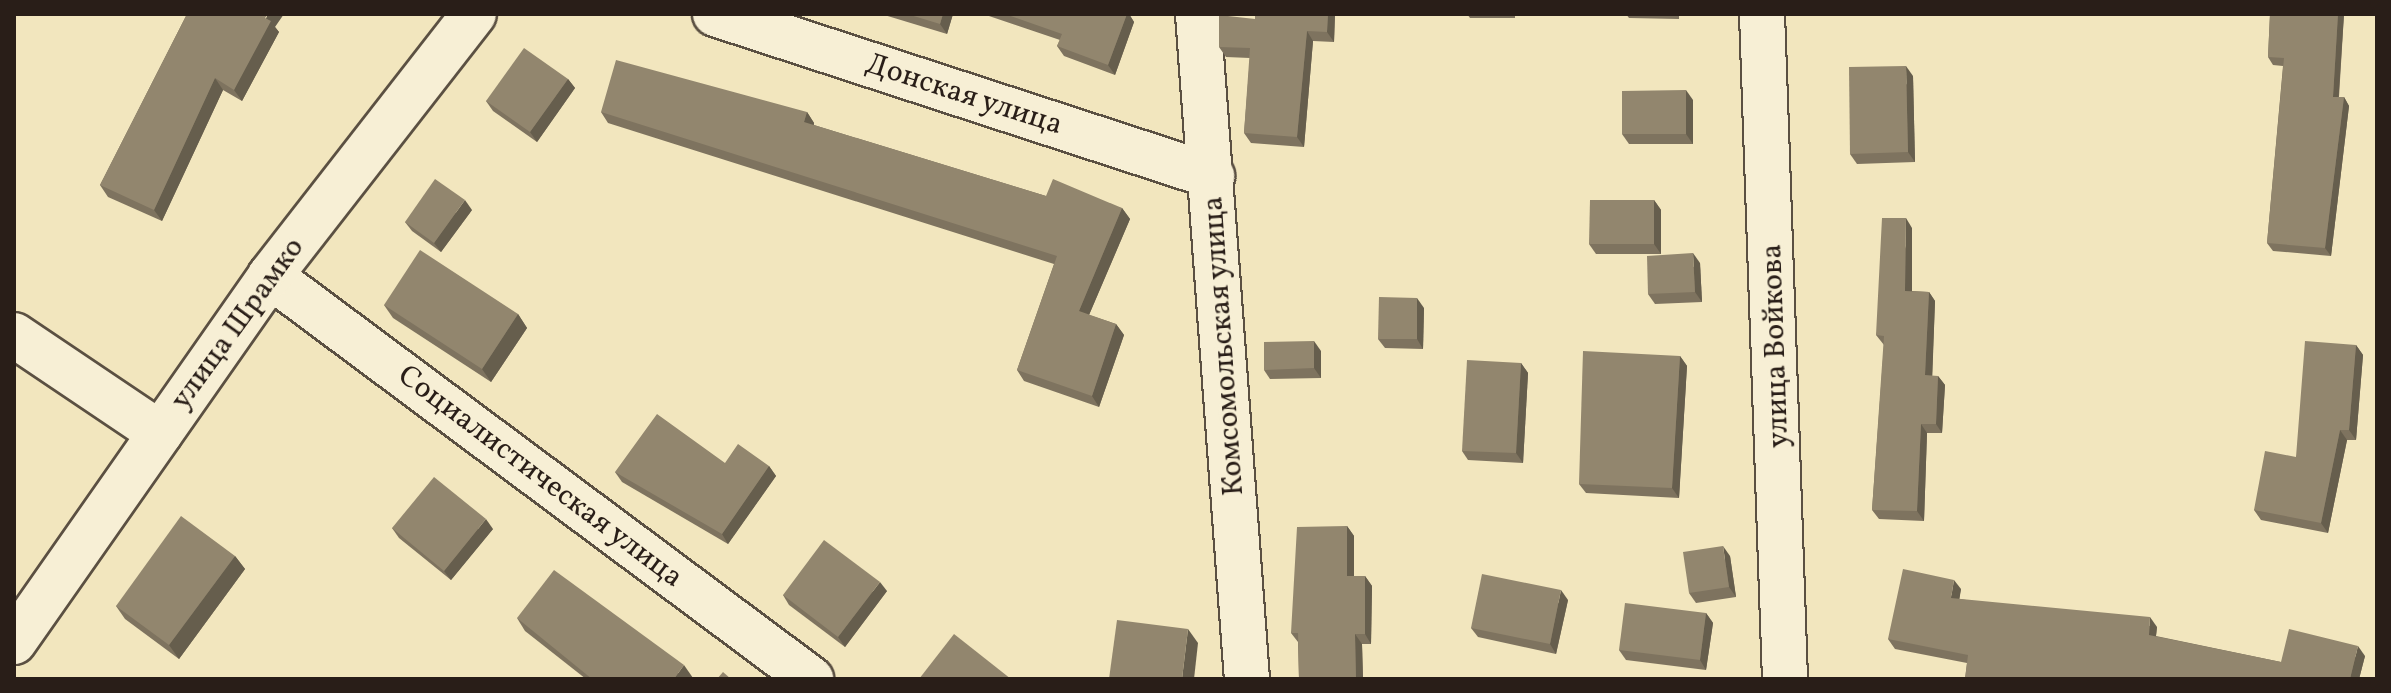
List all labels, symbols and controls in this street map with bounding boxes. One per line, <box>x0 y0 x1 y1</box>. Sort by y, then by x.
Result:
street label: Донская улица <box>861 46 1067 144</box>
street label: Комсомольская улица <box>1196 195 1252 497</box>
street label: улица Шрамко <box>163 231 313 417</box>
street label: улица Войкова <box>1754 243 1798 449</box>
street label: Социалистическая улица <box>390 358 690 596</box>

